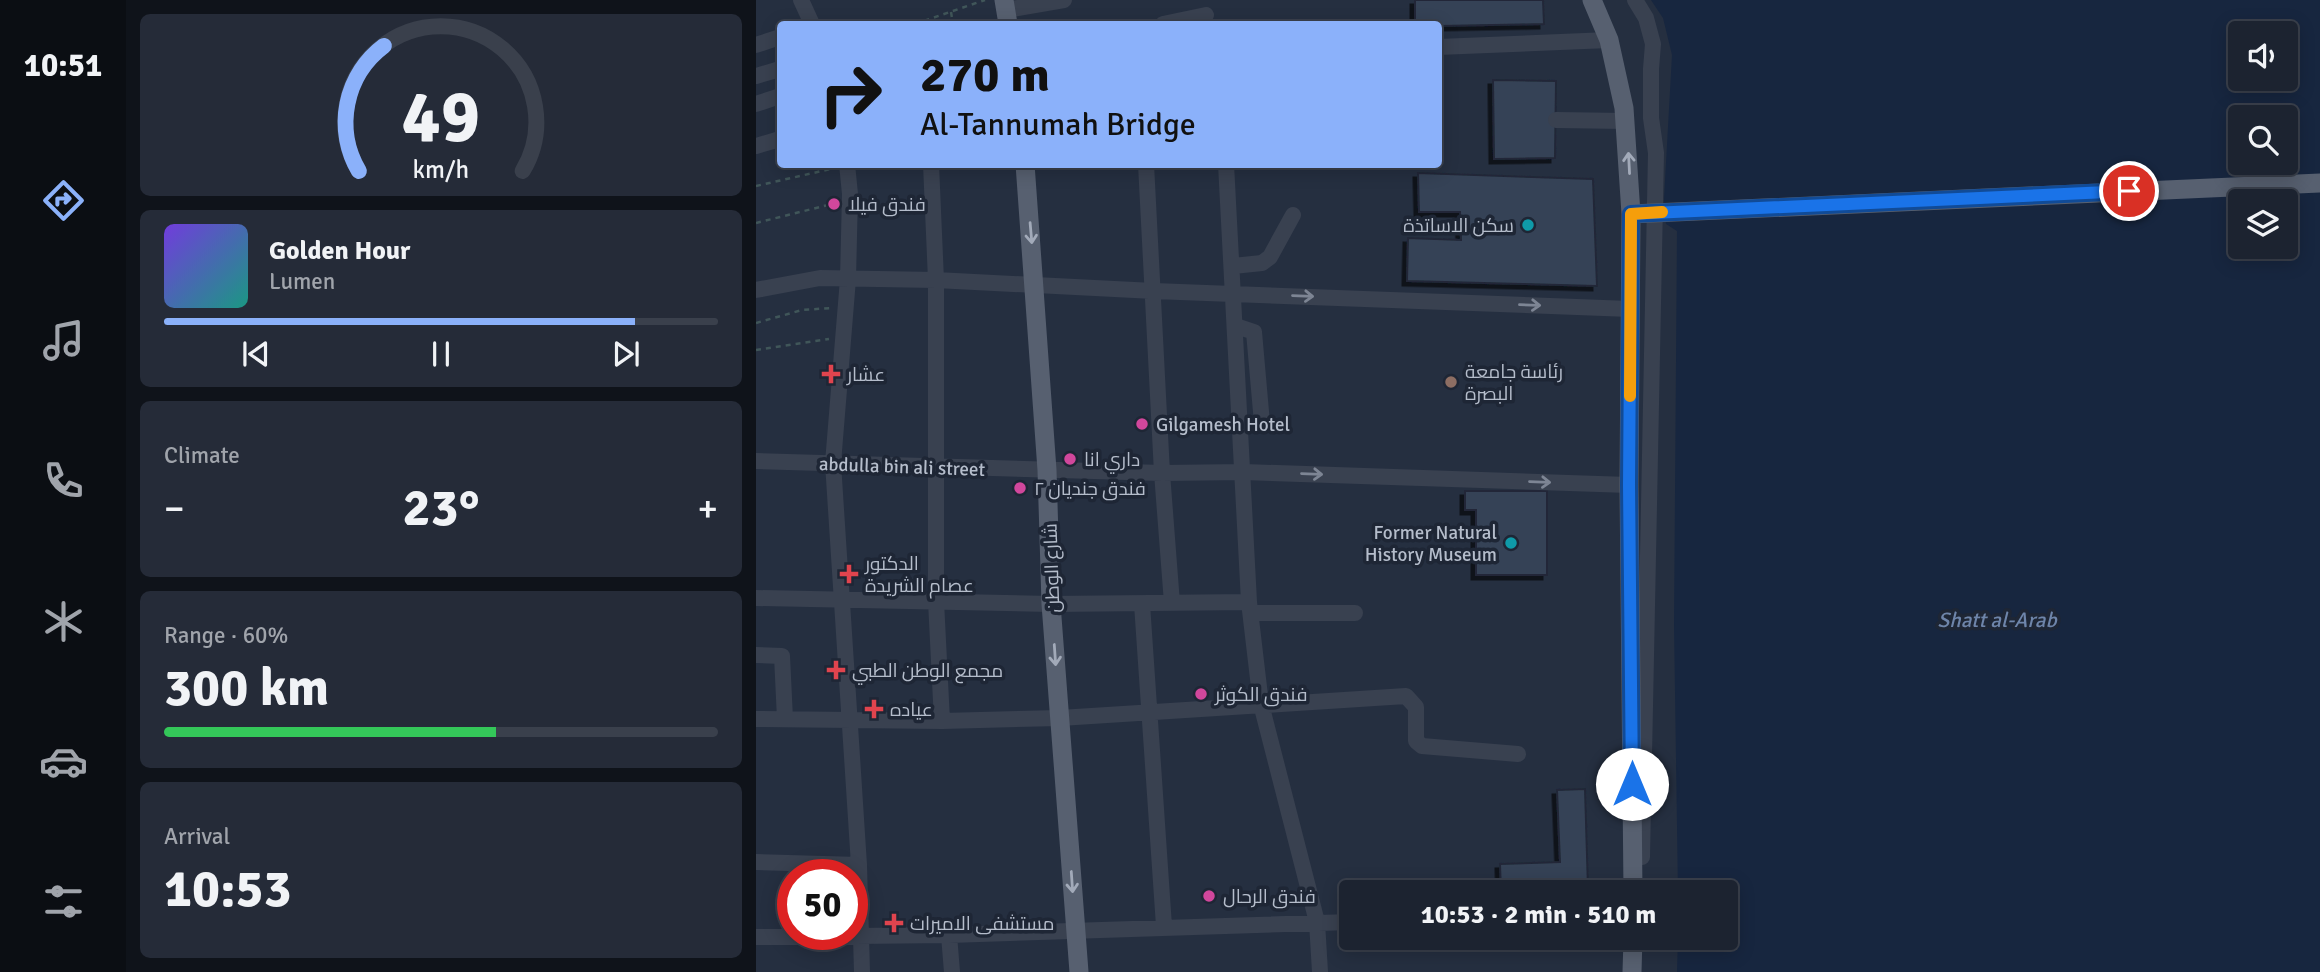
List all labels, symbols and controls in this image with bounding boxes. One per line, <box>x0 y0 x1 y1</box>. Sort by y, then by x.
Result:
map controls <box>2228 21 2298 259</box>
button: sound <box>2228 21 2298 91</box>
text: 270 m <box>920 45 1050 105</box>
text: 10:51 <box>24 46 102 85</box>
icon: right <box>805 49 896 140</box>
text: 49 <box>402 73 480 162</box>
text: Al-Tannumah Bridge <box>920 105 1196 144</box>
button: search <box>2228 105 2298 175</box>
one-way arrow <box>1622 152 1635 175</box>
text: km/h <box>413 154 469 185</box>
pin <box>2099 161 2159 221</box>
icon: arrive <box>2110 172 2148 210</box>
icon: directions <box>39 176 88 225</box>
button: layers <box>2228 189 2298 259</box>
place label: فندق فيلا <box>848 193 926 217</box>
marker: فندق فيلا <box>826 196 842 212</box>
place label: سكن الاساتذة <box>1403 214 1514 238</box>
marker: سكن الاساتذة <box>1520 217 1536 233</box>
one-way arrow <box>1025 221 1038 243</box>
text: Golden Hour <box>269 235 410 267</box>
text: Lumen <box>269 267 335 296</box>
one-way arrow <box>1291 290 1314 303</box>
one-way arrow <box>1518 299 1541 312</box>
icon: music <box>39 316 88 365</box>
icon: previous <box>237 335 275 373</box>
icon: pause <box>422 335 460 373</box>
icon: next <box>607 335 645 373</box>
place label: رئاسة جامعة البصرة <box>1465 360 1563 406</box>
place label: عشار <box>846 363 885 387</box>
marker: عشار <box>821 364 841 384</box>
marker: رئاسة جامعة البصرة <box>1443 374 1459 390</box>
place label: Gilgamesh Hotel <box>1156 413 1290 437</box>
marker: Gilgamesh Hotel <box>1134 416 1150 432</box>
text: Climate <box>164 441 240 470</box>
place label: داري انا <box>1084 448 1140 474</box>
marker: داري انا <box>1062 451 1078 467</box>
street label: abdulla bin ali street <box>818 452 986 482</box>
icon: phone <box>39 456 88 505</box>
one-way arrow <box>1300 468 1323 481</box>
text: 23° <box>403 476 479 540</box>
one-way arrow <box>1528 476 1551 489</box>
place label: فندق جنديان ٢ <box>1034 477 1146 501</box>
marker: فندق جنديان ٢ <box>1012 480 1028 496</box>
text: − <box>164 485 185 532</box>
text: + <box>697 485 718 532</box>
place label: Former Natural History Museum <box>1365 521 1497 567</box>
street label: شارع الوطن <box>1038 523 1067 613</box>
marker: Former Natural History Museum <box>1503 535 1519 551</box>
place label: الدكتور عصام الشريدة <box>864 552 974 599</box>
marker: الدكتور عصام الشريدة <box>839 564 859 584</box>
icon: climate <box>39 597 88 646</box>
water label: Shatt al-Arab <box>1938 607 2057 633</box>
text: Range · 60% <box>164 621 288 650</box>
one-way arrow <box>1049 643 1062 666</box>
text: 300 km <box>164 656 329 720</box>
place label: مجمع الوطن الطبي <box>852 659 1003 685</box>
marker: مجمع الوطن الطبي <box>826 660 846 680</box>
place label: فندق الكوثر <box>1214 683 1307 707</box>
marker: فندق الكوثر <box>1193 686 1209 702</box>
place label: عياده <box>890 698 933 722</box>
marker: عياده <box>864 699 884 719</box>
icon: car <box>39 737 88 786</box>
position arrow <box>1595 747 1669 821</box>
text: Arrival <box>164 822 230 851</box>
text: 10:53 <box>164 857 292 921</box>
speed limit sign: 50 <box>777 859 868 950</box>
one-way arrow <box>1066 870 1079 893</box>
icon: filters <box>39 877 88 926</box>
place label: فندق الرحال <box>1223 885 1316 909</box>
marker: فندق الرحال <box>1201 888 1217 904</box>
text: 10:53 · 2 min · 510 m <box>1421 899 1656 931</box>
place label: مستشفى الاميرات <box>910 912 1055 936</box>
marker: مستشفى الاميرات <box>884 913 904 933</box>

